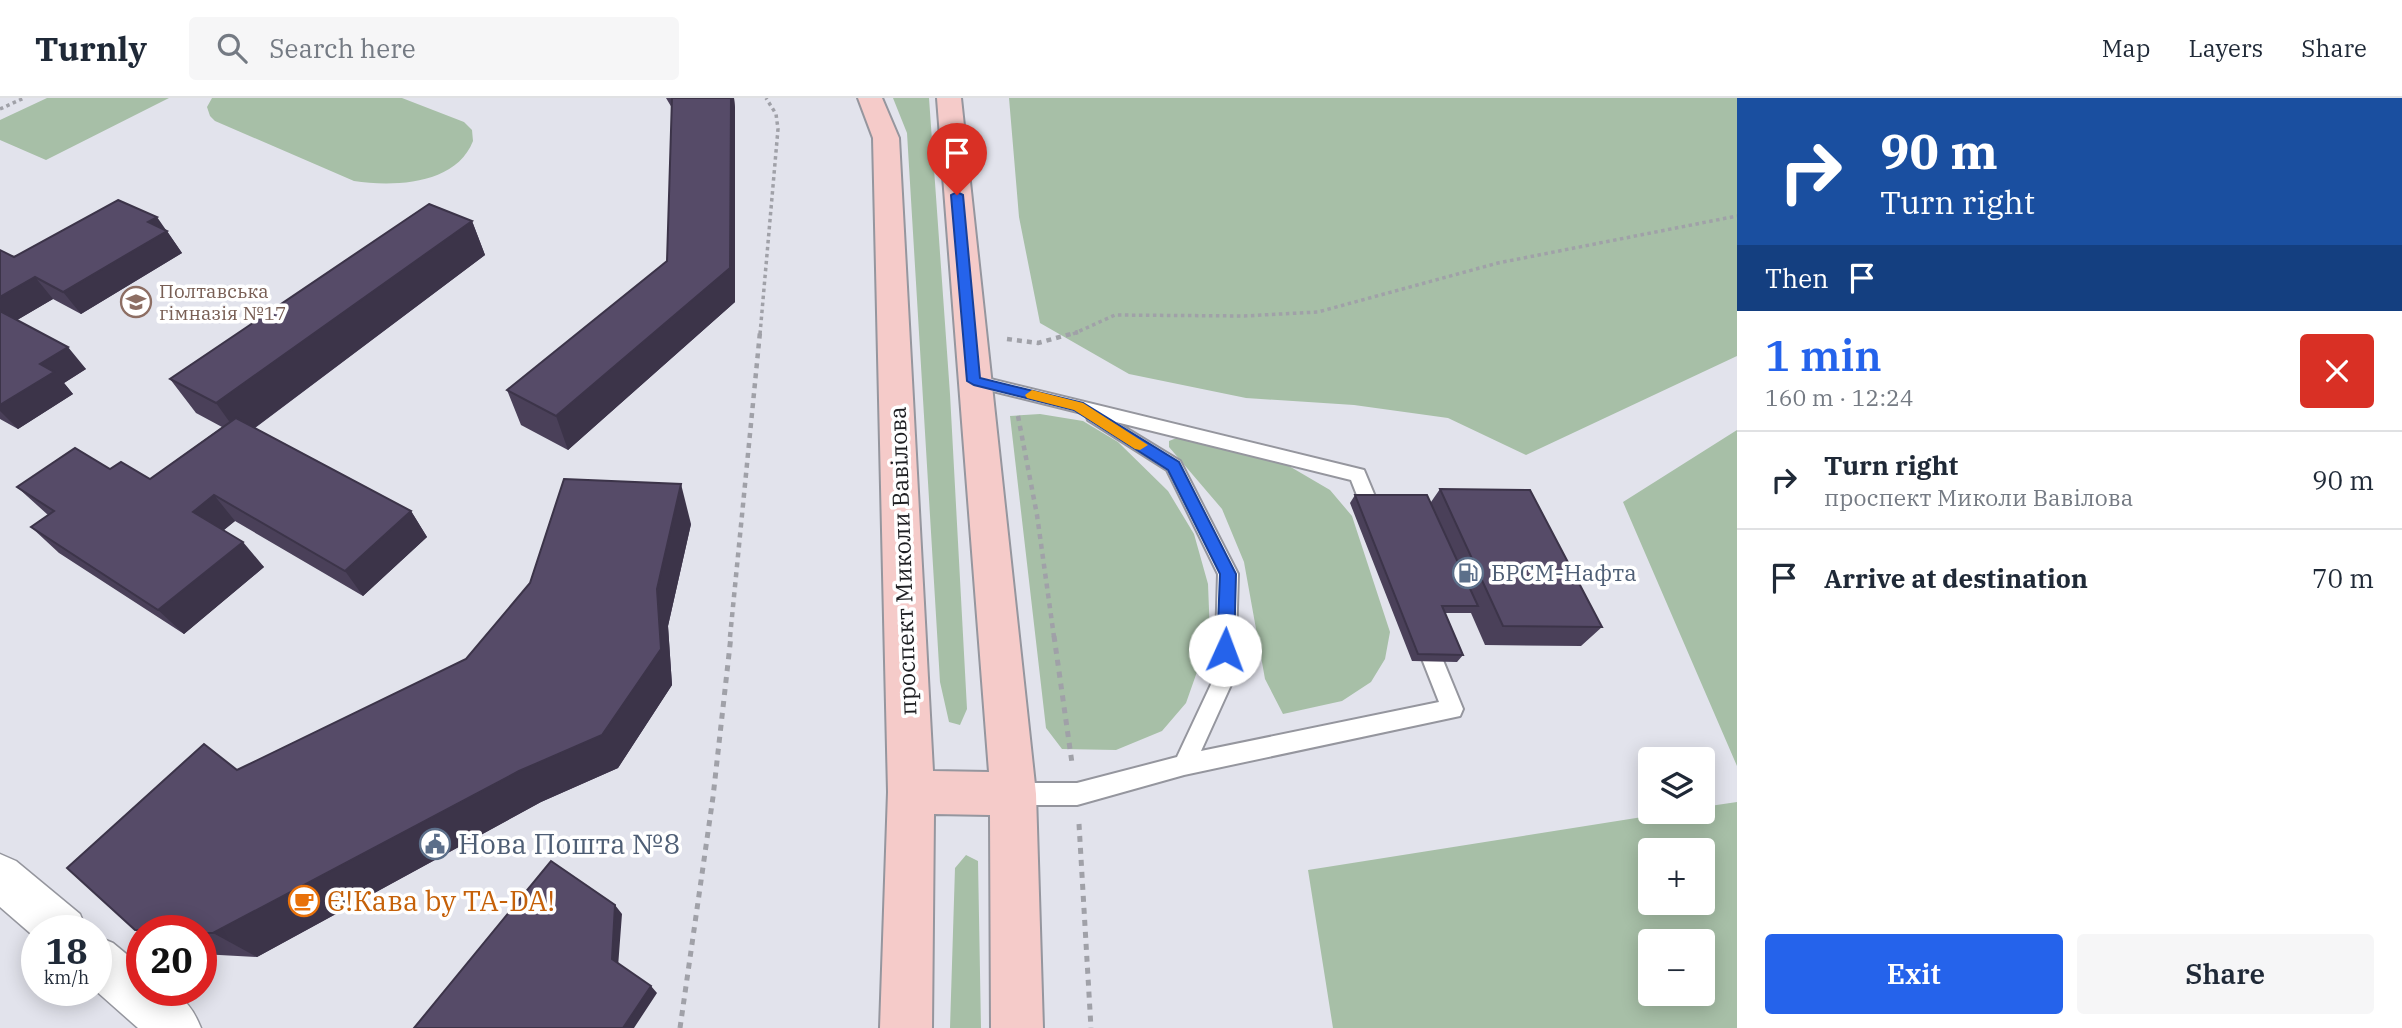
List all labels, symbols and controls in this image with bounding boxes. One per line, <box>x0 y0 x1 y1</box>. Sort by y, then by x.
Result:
search box <box>189 17 679 80</box>
text: Turnly <box>35 27 147 70</box>
icon: search <box>213 29 251 67</box>
text: Search here <box>269 31 416 65</box>
text: Map <box>2102 32 2150 64</box>
text: Layers <box>2188 32 2263 64</box>
text: Share <box>2301 32 2367 64</box>
text: 90 m <box>1880 119 1998 182</box>
pin <box>927 123 987 195</box>
icon: right <box>1765 126 1856 217</box>
icon: arrive <box>938 134 976 172</box>
text: Turn right <box>1880 181 2035 223</box>
icon: arrive <box>1843 259 1881 297</box>
text: Then <box>1765 261 1829 295</box>
place label: Полтавська гімназія №17 <box>159 279 286 325</box>
school or university icon: Полтавська гімназія №17 <box>119 285 153 319</box>
text: 1 min <box>1765 328 1882 383</box>
button: close <box>2300 334 2374 408</box>
text: 160 m · 12:24 <box>1765 382 1914 412</box>
street label: проспект Миколи Вавілова <box>882 406 922 716</box>
text: Turn right <box>1824 448 1958 482</box>
icon: right <box>1765 461 1803 499</box>
text: 90 m <box>2312 463 2374 497</box>
text: проспект Миколи Вавілова <box>1824 482 2133 512</box>
fuel station icon: БРСМ-Нафта <box>1451 556 1485 590</box>
place label: БРСМ-Нафта <box>1491 557 1637 587</box>
icon: arrive <box>1765 559 1803 597</box>
text: Arrive at destination <box>1824 561 2088 595</box>
text: 70 m <box>2312 561 2374 595</box>
position arrow <box>1188 613 1262 687</box>
map controls <box>1638 747 1715 1006</box>
button: layers <box>1638 747 1715 824</box>
place label: Нова Пошта №8 <box>458 825 680 862</box>
public building icon: Нова Пошта №8 <box>418 827 452 861</box>
button: + <box>1638 838 1715 915</box>
place label: Є!Кава by TA-DA! <box>327 882 555 919</box>
cafe icon: Є!Кава by TA-DA! <box>287 884 321 918</box>
speed limit sign: 20 <box>126 915 217 1006</box>
text: 18 <box>45 928 88 974</box>
button: − <box>1638 929 1715 1006</box>
button: Exit <box>1765 934 2063 1014</box>
button: Share <box>2077 934 2374 1014</box>
text: km/h <box>44 966 89 989</box>

